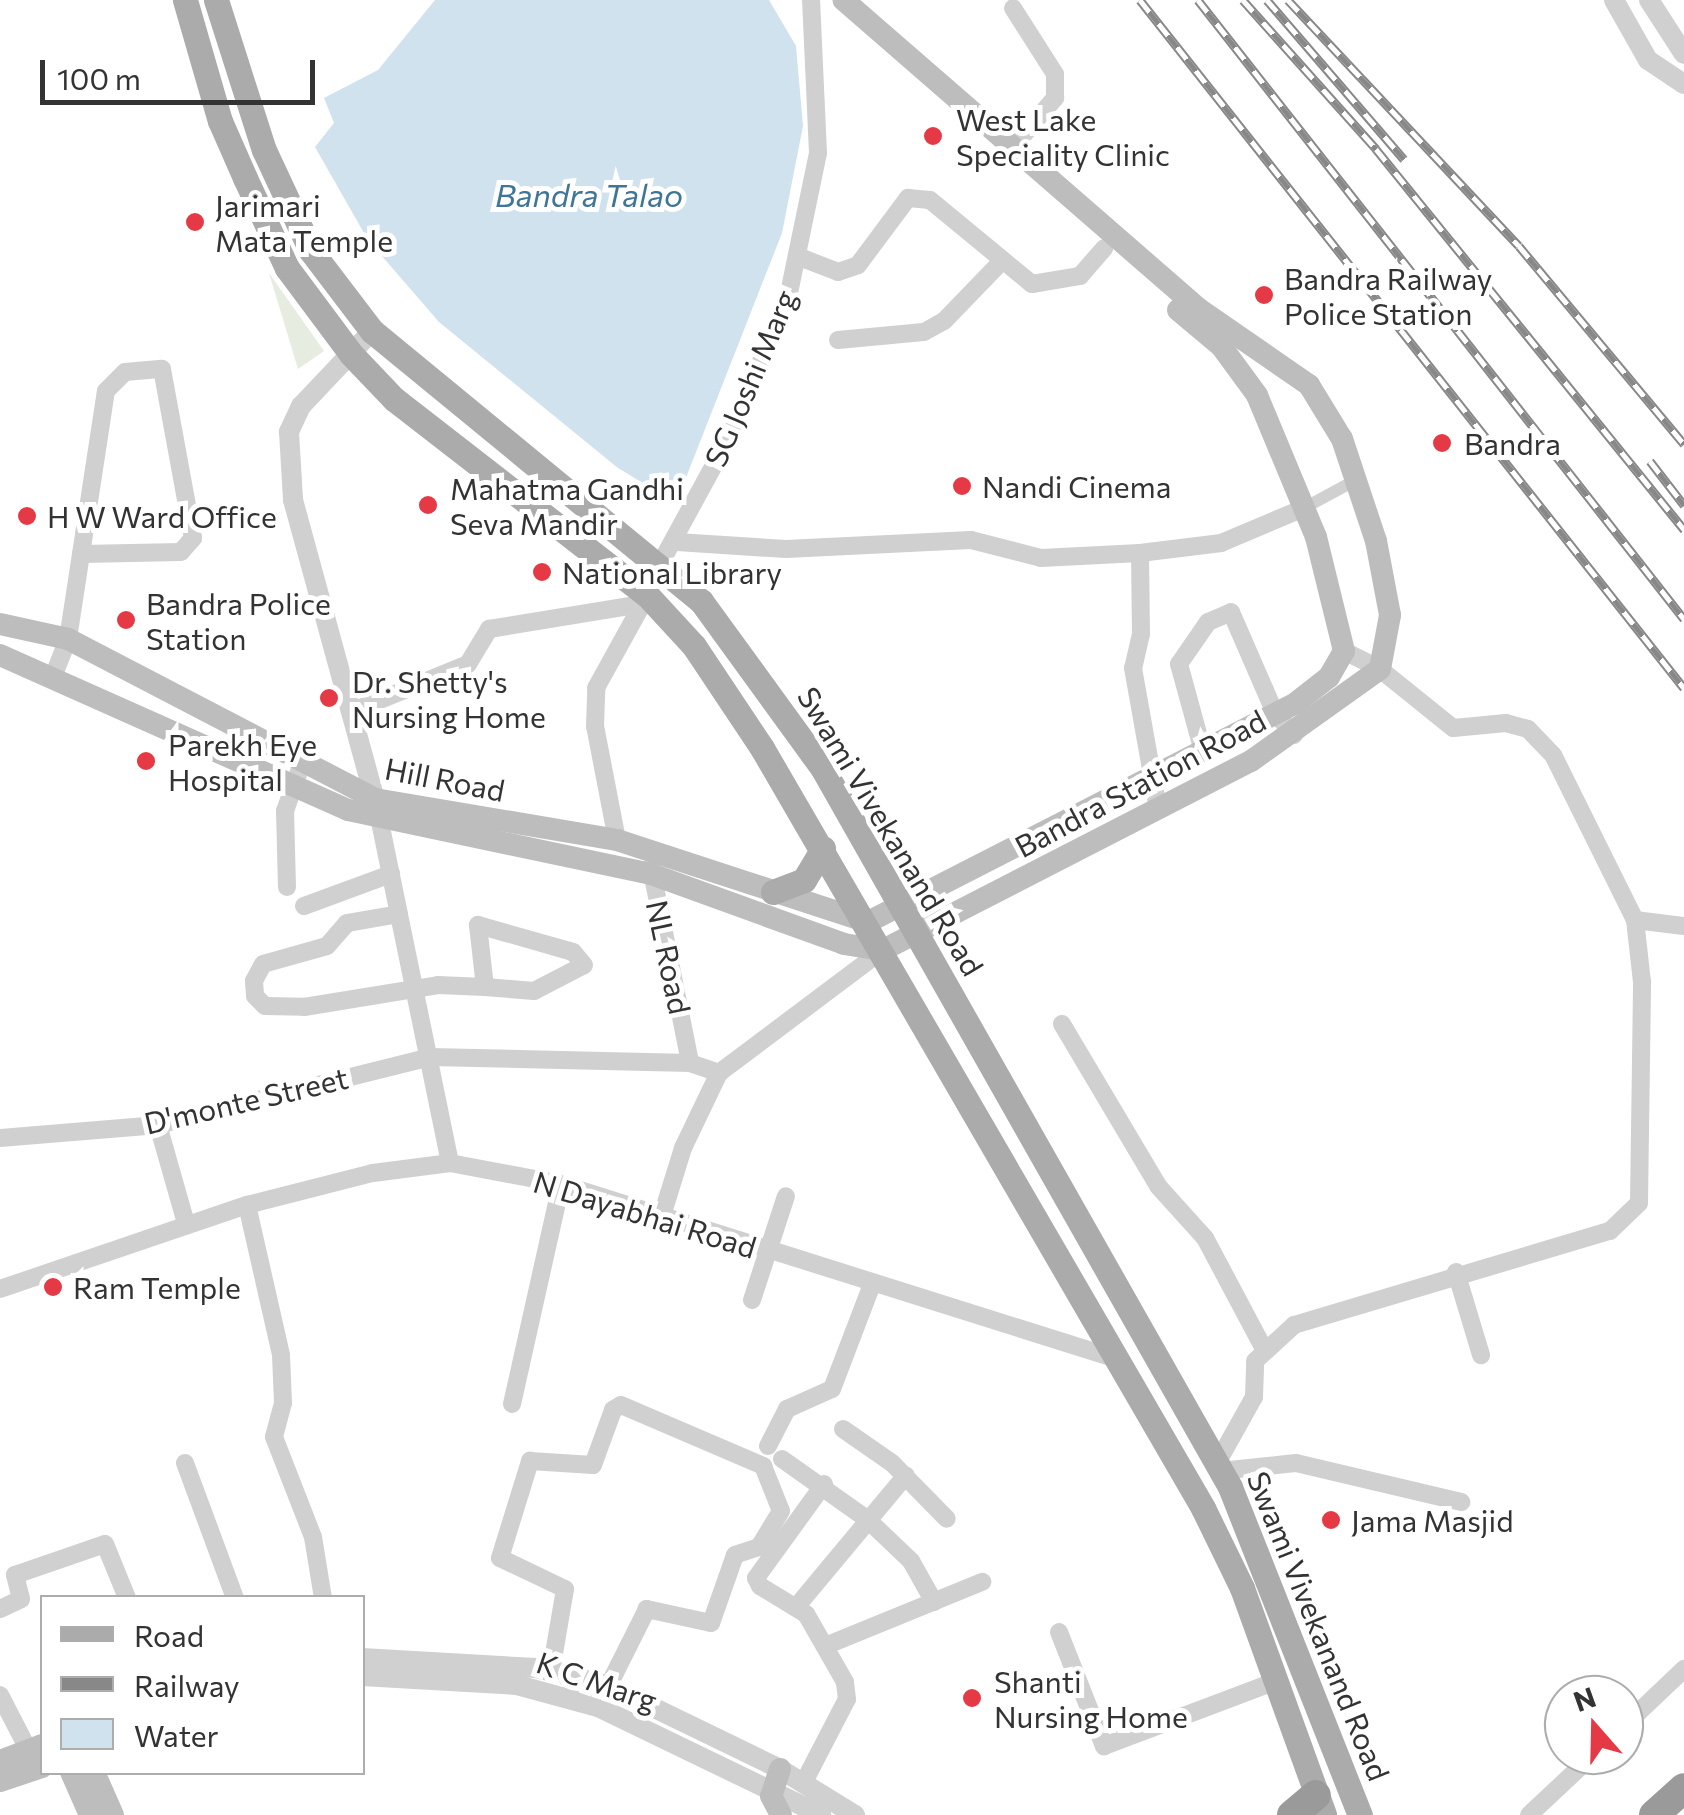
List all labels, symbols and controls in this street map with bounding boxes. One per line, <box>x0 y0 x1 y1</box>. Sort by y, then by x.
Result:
scale bar <box>45 40 320 102</box>
text: 100 m <box>57 59 141 96</box>
place label: West Lake Speciality Clinic <box>956 101 1170 172</box>
marker: West Lake Speciality Clinic <box>920 123 946 149</box>
water label: Bandra Talao <box>495 175 683 213</box>
place label: Jarimari Mata Temple <box>215 187 393 258</box>
marker: Jarimari Mata Temple <box>184 211 206 233</box>
place label: Bandra Railway Police Station <box>1284 260 1492 330</box>
street label: SG Joshi Marg <box>697 284 803 472</box>
marker: Bandra Railway Police Station <box>1253 284 1275 306</box>
place label: Bandra <box>1464 425 1561 461</box>
marker: Bandra <box>1429 430 1455 456</box>
place label: Nandi Cinema <box>982 468 1171 504</box>
place label: Mahatma Gandhi Seva Mandir <box>450 470 684 540</box>
marker: Nandi Cinema <box>951 475 973 497</box>
marker: Mahatma Gandhi Seva Mandir <box>415 492 441 518</box>
place label: H W Ward Office <box>47 498 277 534</box>
marker: H W Ward Office <box>16 505 38 527</box>
place label: National Library <box>562 554 782 590</box>
marker: National Library <box>531 561 553 583</box>
place label: Bandra Police Station <box>146 585 331 656</box>
marker: Bandra Police Station <box>115 609 137 631</box>
place label: Dr. Shetty's Nursing Home <box>352 663 546 734</box>
street label: Swami Vivekanand Road <box>791 680 991 982</box>
marker: Dr. Shetty's Nursing Home <box>316 685 342 711</box>
street label: Bandra Station Road <box>1008 702 1272 864</box>
place label: Parekh Eye Hospital <box>168 726 317 796</box>
marker: Parekh Eye Hospital <box>133 748 159 774</box>
street label: Hill Road <box>382 750 508 808</box>
street label: NL Road <box>639 897 699 1017</box>
street label: D'monte Street <box>141 1059 351 1141</box>
street label: N Dayabhai Road <box>529 1163 761 1265</box>
place label: Ram Temple <box>73 1269 241 1305</box>
marker: Ram Temple <box>42 1276 64 1298</box>
street label: Swami Vivekanand Road <box>1240 1466 1398 1786</box>
place label: Jama Masjid <box>1351 1502 1513 1538</box>
marker: Jama Masjid <box>1320 1509 1342 1531</box>
legend <box>40 1595 365 1775</box>
text: Road <box>134 1616 204 1653</box>
street label: K C Marg <box>532 1644 662 1718</box>
place label: Shanti Nursing Home <box>994 1663 1188 1734</box>
text: Railway <box>134 1666 240 1703</box>
north arrow <box>1544 1675 1644 1775</box>
text: N <box>1569 1679 1600 1718</box>
marker: Shanti Nursing Home <box>959 1685 985 1711</box>
text: Water <box>134 1716 219 1753</box>

